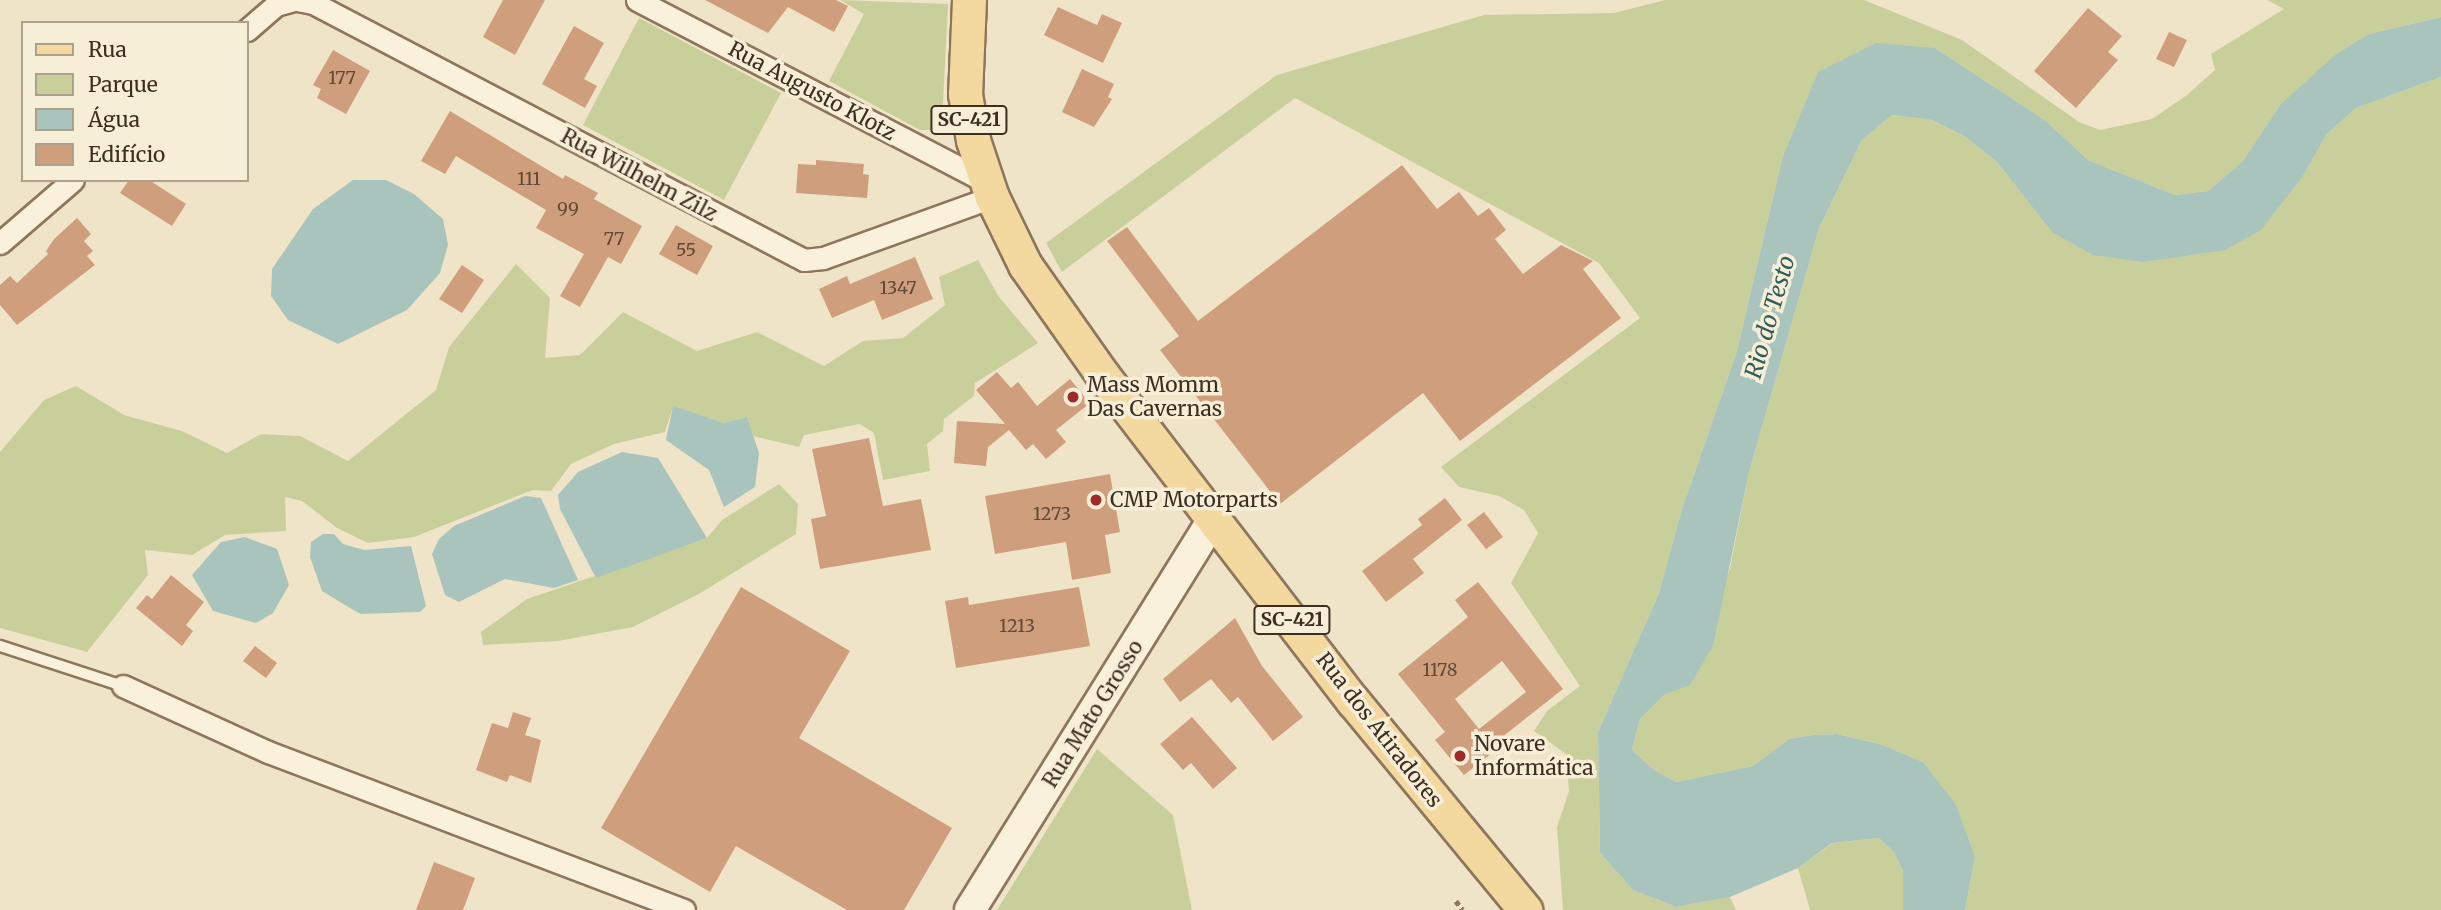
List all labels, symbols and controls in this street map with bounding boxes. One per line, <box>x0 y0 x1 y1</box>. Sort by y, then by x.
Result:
legend <box>21 21 248 182</box>
text: Rua <box>88 36 127 63</box>
street label: Rua Augusto Klotz <box>724 36 900 146</box>
house number: 177 <box>328 67 356 89</box>
text: Parque <box>88 71 158 98</box>
road number: SC-421 <box>929 104 1009 136</box>
text: Água <box>88 106 140 133</box>
street label: Rua Wilhelm Zilz <box>557 123 721 227</box>
text: Edifício <box>88 141 165 168</box>
house number: 111 <box>517 168 541 190</box>
house number: 99 <box>557 198 579 220</box>
house number: 77 <box>604 228 624 250</box>
house number: 55 <box>676 239 696 261</box>
water label: Rio do Testo <box>1739 252 1801 382</box>
house number: 1347 <box>879 277 917 299</box>
place label: Mass Momm Das Cavernas <box>1087 372 1222 422</box>
marker: Mass Momm Das Cavernas <box>1065 389 1081 405</box>
place label: CMP Motorparts <box>1110 487 1278 513</box>
marker: CMP Motorparts <box>1088 492 1104 508</box>
house number: 1273 <box>1033 503 1071 525</box>
road number: SC-421 <box>1252 604 1332 636</box>
house number: 1213 <box>999 615 1035 637</box>
street label: Rua Mato Grosso <box>1037 635 1149 793</box>
street label: Rua dos Atiradores <box>1311 648 1447 812</box>
house number: 1178 <box>1422 659 1458 681</box>
place label: Novare Informática <box>1474 731 1593 781</box>
marker: Novare Informática <box>1452 748 1468 764</box>

